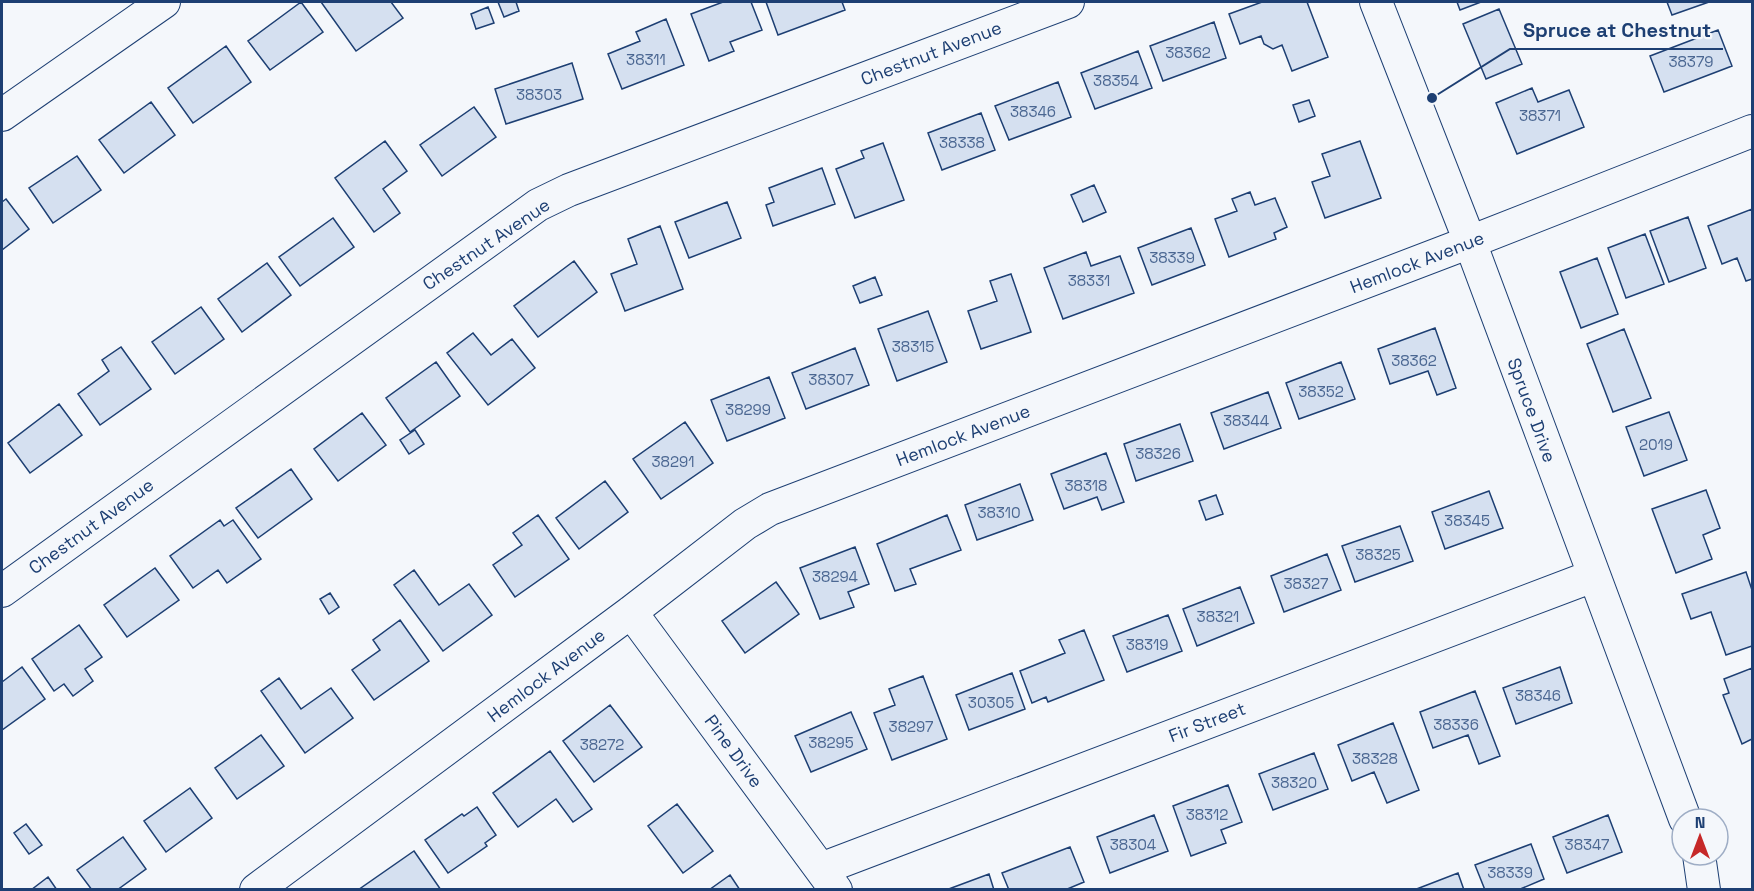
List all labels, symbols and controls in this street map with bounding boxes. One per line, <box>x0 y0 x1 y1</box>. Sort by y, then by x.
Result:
callout: Spruce at Chestnut <box>1510 11 1723 49</box>
street label: Chestnut Avenue <box>857 16 1005 90</box>
text: Spruce at Chestnut <box>1523 17 1711 43</box>
house number: 38362 <box>1165 43 1211 62</box>
house number: 38311 <box>626 50 666 69</box>
house number: 38379 <box>1668 52 1714 71</box>
house number: 38354 <box>1093 71 1139 90</box>
house number: 38303 <box>516 85 562 104</box>
house number: 38346 <box>1010 102 1056 121</box>
house number: 38371 <box>1519 106 1561 125</box>
house number: 38338 <box>939 133 985 152</box>
street label: Chestnut Avenue <box>418 193 554 295</box>
street label: Hemlock Avenue <box>1347 226 1487 298</box>
house number: 38339 <box>1149 248 1195 267</box>
house number: 38331 <box>1068 271 1110 290</box>
house number: 38315 <box>892 337 934 356</box>
house number: 38362 <box>1391 351 1437 370</box>
street label: Spruce Drive <box>1502 355 1562 465</box>
house number: 38307 <box>808 370 854 389</box>
house number: 38352 <box>1298 382 1344 401</box>
street label: Hemlock Avenue <box>893 399 1033 471</box>
house number: 38299 <box>725 400 771 419</box>
house number: 38344 <box>1223 411 1269 430</box>
house number: 2019 <box>1639 435 1673 454</box>
house number: 38326 <box>1135 444 1181 463</box>
house number: 38291 <box>652 452 694 471</box>
street label: Chestnut Avenue <box>24 473 158 579</box>
house number: 38318 <box>1065 476 1107 495</box>
house number: 38310 <box>977 503 1021 522</box>
house number: 38345 <box>1444 511 1490 530</box>
house number: 38325 <box>1355 545 1401 564</box>
house number: 38294 <box>812 567 858 586</box>
house number: 38327 <box>1284 574 1328 593</box>
house number: 38321 <box>1197 607 1239 626</box>
street label: Hemlock Avenue <box>482 623 610 727</box>
house number: 38319 <box>1126 635 1168 654</box>
house number: 38346 <box>1515 686 1561 705</box>
house number: 30305 <box>968 693 1014 712</box>
street label: Fir Street <box>1165 697 1249 747</box>
street label: Pine Drive <box>700 710 768 792</box>
house number: 38336 <box>1433 715 1479 734</box>
house number: 38297 <box>889 717 933 736</box>
house number: 38295 <box>808 733 854 752</box>
house number: 38272 <box>580 735 624 754</box>
house number: 38328 <box>1352 749 1398 768</box>
house number: 38320 <box>1271 773 1317 792</box>
house number: 38312 <box>1186 805 1228 824</box>
north arrow <box>1670 807 1730 867</box>
text: N <box>1695 812 1705 833</box>
house number: 38304 <box>1110 835 1156 854</box>
house number: 38347 <box>1565 835 1609 854</box>
house number: 38339 <box>1487 863 1533 882</box>

